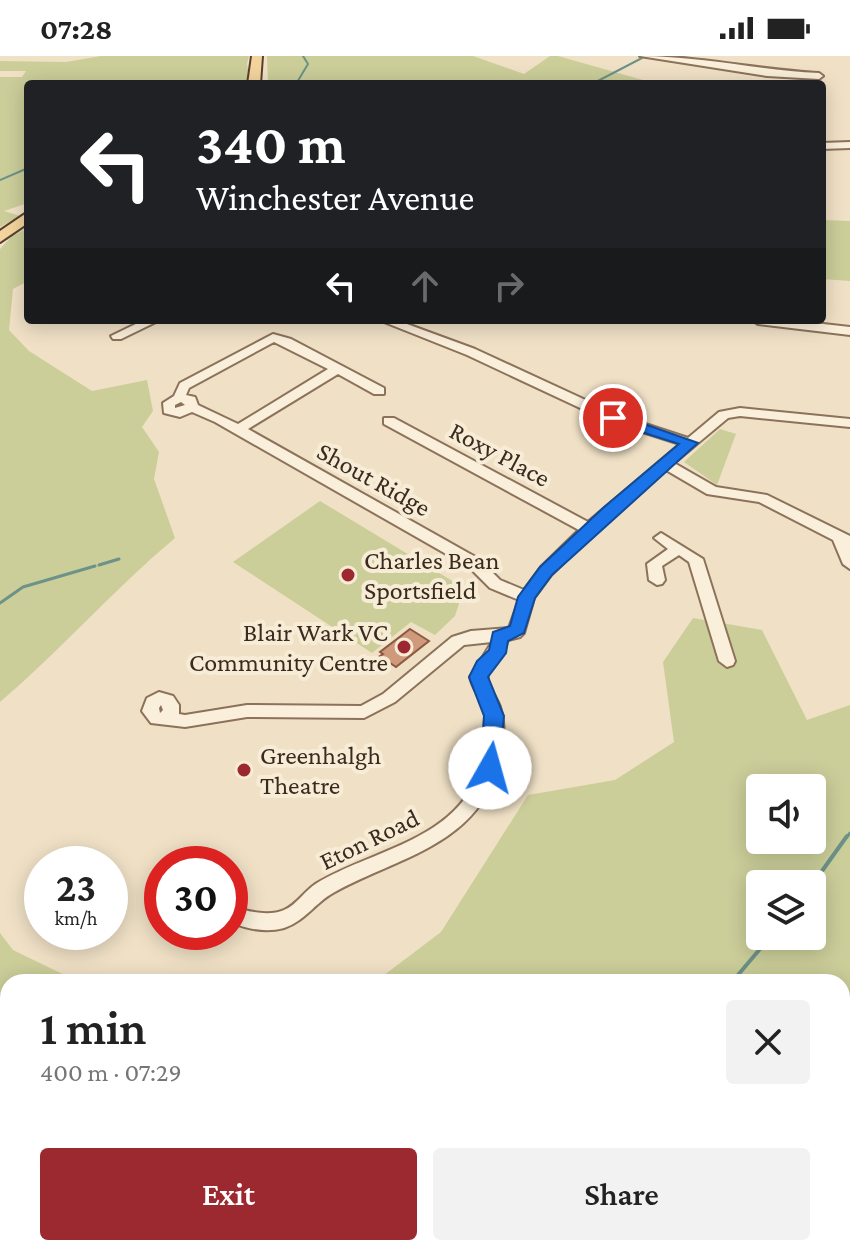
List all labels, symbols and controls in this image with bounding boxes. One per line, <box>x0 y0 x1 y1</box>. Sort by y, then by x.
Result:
text: 07:28 <box>40 12 113 45</box>
icon: left <box>64 112 168 216</box>
text: 340 m <box>196 113 346 175</box>
text: Winchester Avenue <box>196 178 474 218</box>
icon: left <box>319 264 363 308</box>
icon: ahead <box>403 264 447 308</box>
icon: right <box>487 264 531 308</box>
pin <box>579 384 647 452</box>
icon: arrive <box>591 396 635 440</box>
street label: Roxy Place <box>445 416 555 493</box>
street label: Shout Ridge <box>312 436 435 522</box>
place label: Charles Bean Sportsfield <box>364 546 499 605</box>
marker: Charles Bean Sportsfield <box>339 566 357 584</box>
place label: Blair Wark VC Community Centre <box>189 618 388 677</box>
marker: Blair Wark VC Community Centre <box>395 638 413 656</box>
position arrow <box>448 726 532 810</box>
place label: Greenhalgh Theatre <box>260 741 381 800</box>
marker: Greenhalgh Theatre <box>235 761 253 779</box>
map controls <box>746 774 826 950</box>
button: sound <box>746 774 826 854</box>
street label: Eton Road <box>315 803 424 876</box>
speed limit sign: 30 <box>144 846 248 950</box>
text: 23 <box>56 865 96 910</box>
button: layers <box>746 870 826 950</box>
text: km/h <box>54 907 98 929</box>
button: close <box>726 1000 810 1084</box>
text: 1 min <box>40 1001 147 1054</box>
text: 400 m · 07:29 <box>40 1058 182 1087</box>
button: Exit <box>40 1148 417 1240</box>
button: Share <box>433 1148 810 1240</box>

